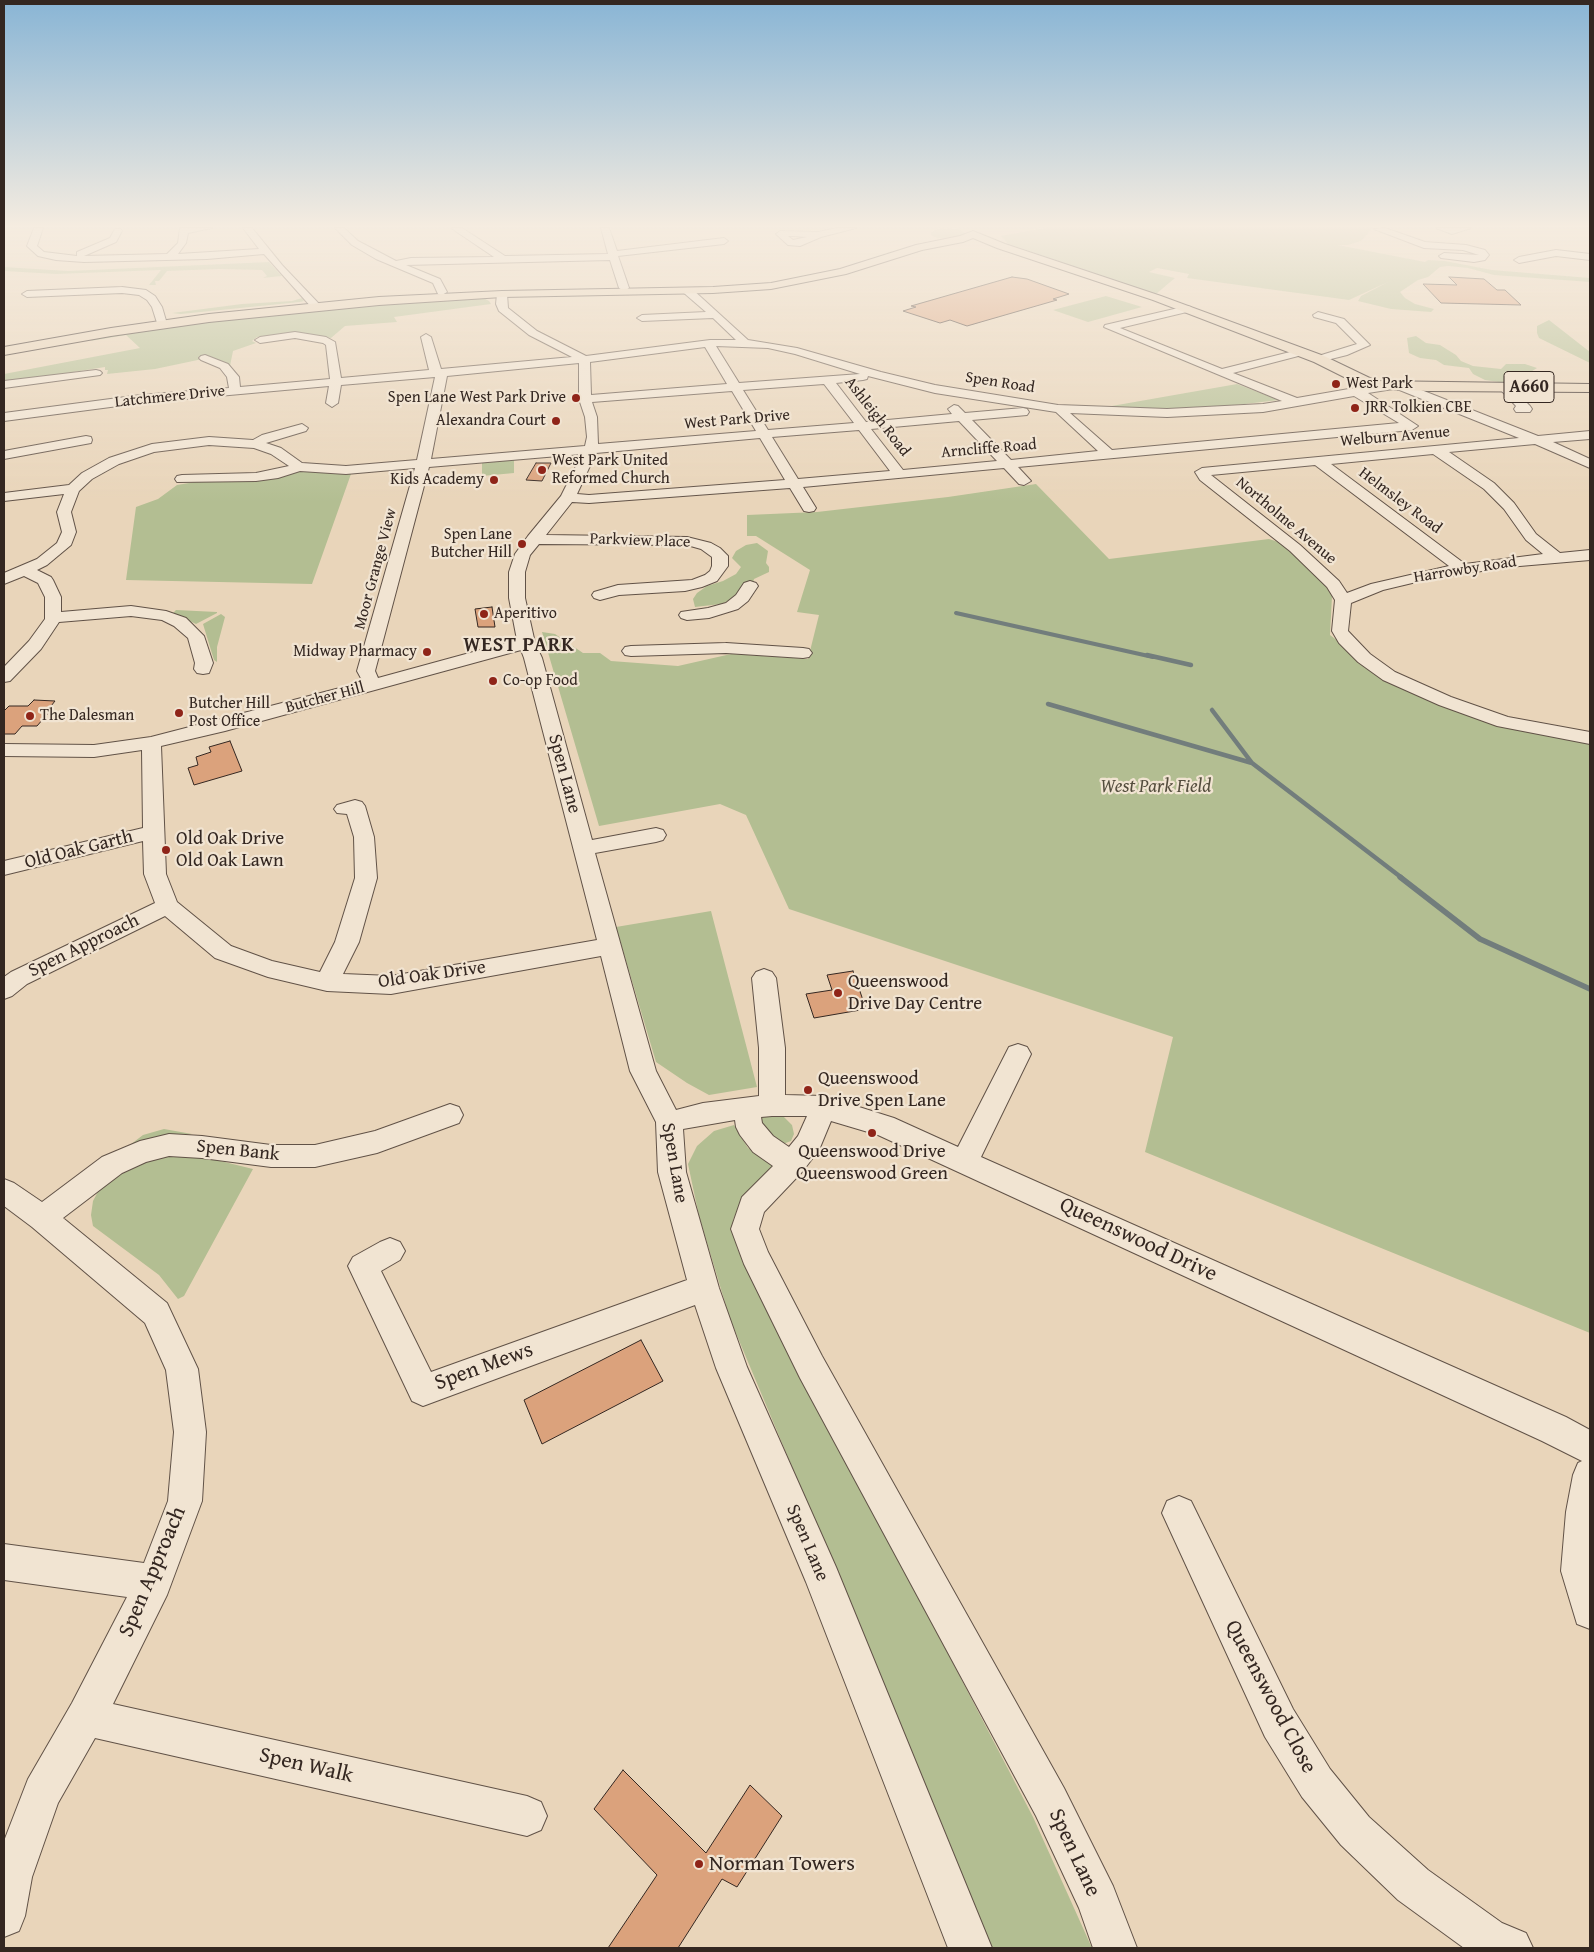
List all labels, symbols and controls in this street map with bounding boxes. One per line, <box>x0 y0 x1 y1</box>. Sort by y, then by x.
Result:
street label: Spen Road <box>964 368 1036 398</box>
road number: A660 <box>1504 372 1554 402</box>
street label: Ashleigh Road <box>840 373 914 461</box>
place label: West Park <box>1346 374 1413 394</box>
marker: West Park <box>1330 378 1342 390</box>
street label: Latchmere Drive <box>114 382 226 412</box>
place label: Spen Lane West Park Drive <box>388 388 566 408</box>
marker: Spen Lane West Park Drive <box>570 392 582 404</box>
place label: JRR Tolkien CBE <box>1365 398 1471 418</box>
marker: JRR Tolkien CBE <box>1349 402 1361 414</box>
street label: West Park Drive <box>683 406 791 434</box>
place label: Alexandra Court <box>436 411 546 431</box>
marker: Alexandra Court <box>550 415 562 427</box>
street label: Welburn Avenue <box>1339 423 1451 451</box>
street label: Arncliffe Road <box>940 435 1038 463</box>
place label: West Park United Reformed Church <box>552 451 670 489</box>
marker: West Park United Reformed Church <box>536 464 548 476</box>
street label: Helmsley Road <box>1355 464 1445 538</box>
place label: Kids Academy <box>390 470 484 490</box>
street label: Northolme Avenue <box>1232 473 1340 569</box>
marker: Kids Academy <box>488 474 500 486</box>
street label: Moor Grange View <box>351 506 401 632</box>
place label: Spen Lane Butcher Hill <box>431 525 512 563</box>
street label: Parkview Place <box>589 530 691 552</box>
marker: Spen Lane Butcher Hill <box>516 538 528 550</box>
street label: Harrowby Road <box>1412 552 1518 588</box>
place label: Aperitivo <box>494 604 557 624</box>
marker: Aperitivo <box>478 608 490 620</box>
district label: WEST PARK <box>462 634 576 658</box>
place label: Midway Pharmacy <box>293 642 417 662</box>
marker: Midway Pharmacy <box>421 646 433 658</box>
place label: Co-op Food <box>503 671 578 691</box>
marker: Co-op Food <box>487 675 499 687</box>
street label: Butcher Hill <box>283 678 367 718</box>
place label: Butcher Hill Post Office <box>189 694 270 732</box>
place label: The Dalesman <box>40 706 134 726</box>
marker: Butcher Hill Post Office <box>173 707 185 719</box>
marker: The Dalesman <box>24 710 36 722</box>
street label: Spen Lane <box>542 732 586 816</box>
park label: West Park Field <box>1101 776 1211 798</box>
street label: Old Oak Garth <box>22 826 136 874</box>
place label: Old Oak Drive Old Oak Lawn <box>176 828 284 872</box>
marker: Old Oak Drive Old Oak Lawn <box>160 844 172 856</box>
street label: Spen Approach <box>25 909 143 983</box>
street label: Old Oak Drive <box>377 956 487 994</box>
place label: Queenswood Drive Day Centre <box>848 971 982 1015</box>
marker: Queenswood Drive Day Centre <box>832 987 844 999</box>
place label: Queenswood Drive Spen Lane <box>818 1068 946 1112</box>
marker: Queenswood Drive Spen Lane <box>802 1084 814 1096</box>
street label: Spen Lane <box>656 1121 692 1205</box>
marker: Queenswood Drive Queenswood Green <box>866 1127 878 1139</box>
street label: Spen Bank <box>195 1135 281 1167</box>
place label: Queenswood Drive Queenswood Green <box>796 1141 948 1185</box>
street label: Queenswood Drive <box>1055 1192 1221 1288</box>
street label: Spen Mews <box>431 1337 537 1397</box>
street label: Spen Lane <box>781 1501 833 1585</box>
street label: Spen Approach <box>114 1503 192 1641</box>
street label: Queenswood Close <box>1219 1616 1321 1778</box>
street label: Spen Walk <box>256 1742 356 1790</box>
street label: Spen Lane <box>1042 1805 1106 1901</box>
place label: Norman Towers <box>709 1851 855 1877</box>
marker: Norman Towers <box>693 1858 705 1870</box>

